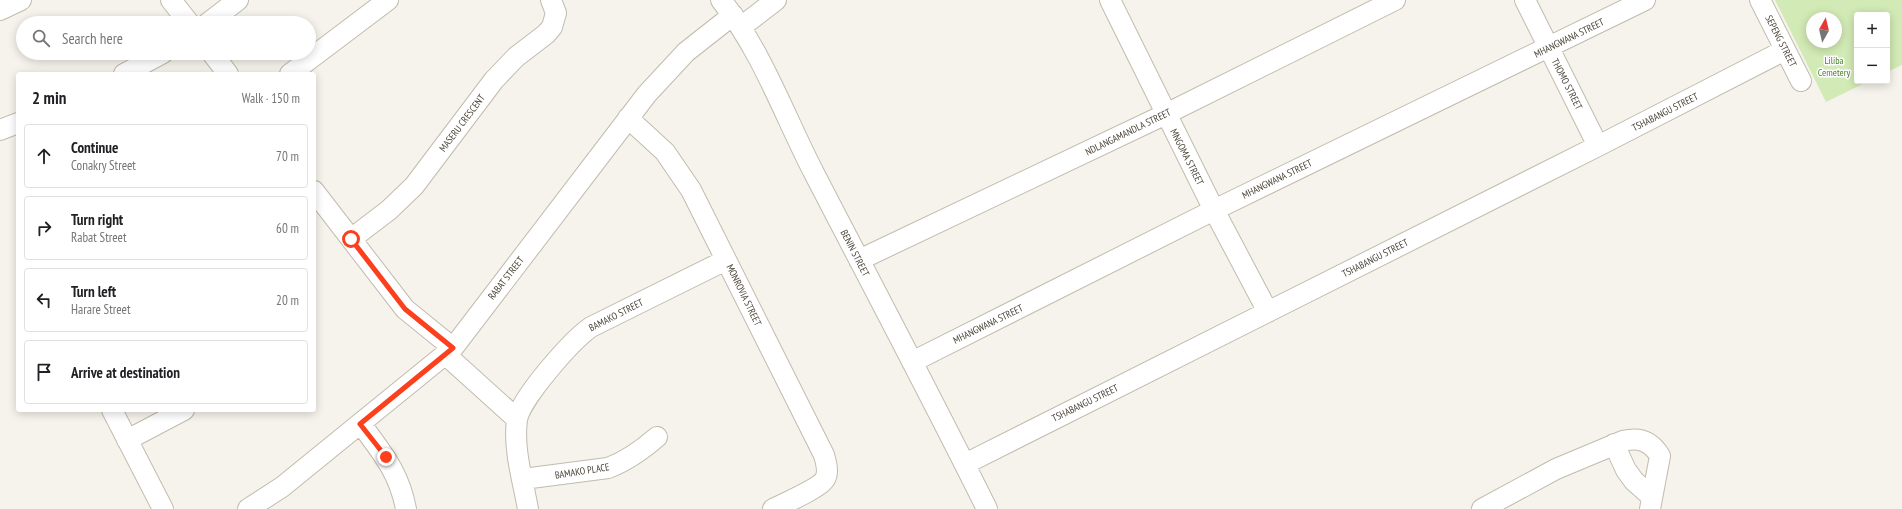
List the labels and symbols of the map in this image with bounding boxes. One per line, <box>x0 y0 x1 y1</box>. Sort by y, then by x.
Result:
north arrow <box>1806 12 1842 48</box>
street label: SEPENG STREET <box>1762 13 1800 70</box>
street label: MHANGWANA STREET <box>1532 15 1607 61</box>
park label: Liliba Cemetery <box>1818 54 1850 79</box>
street label: THOMO STREET <box>1549 56 1586 112</box>
street label: TSHABANGU STREET <box>1630 90 1701 134</box>
street label: MASERU CRESCENT <box>436 91 488 154</box>
street label: NDLANGAMANDLA STREET <box>1083 105 1173 158</box>
street label: MNGOMA STREET <box>1167 127 1207 188</box>
street label: MHANGWANA STREET <box>1240 156 1315 202</box>
street label: BENIN STREET <box>838 227 873 279</box>
route start <box>342 230 360 248</box>
street label: TSHABANGU STREET <box>1340 236 1411 280</box>
street label: RABAT STREET <box>485 253 527 302</box>
street label: MONROVIA STREET <box>723 262 765 328</box>
street label: BAMAKO STREET <box>587 295 646 334</box>
street label: MHANGWANA STREET <box>951 301 1026 347</box>
street label: TSHABANGU STREET <box>1050 381 1121 425</box>
route end <box>377 448 395 466</box>
street label: BAMAKO PLACE <box>554 460 610 482</box>

